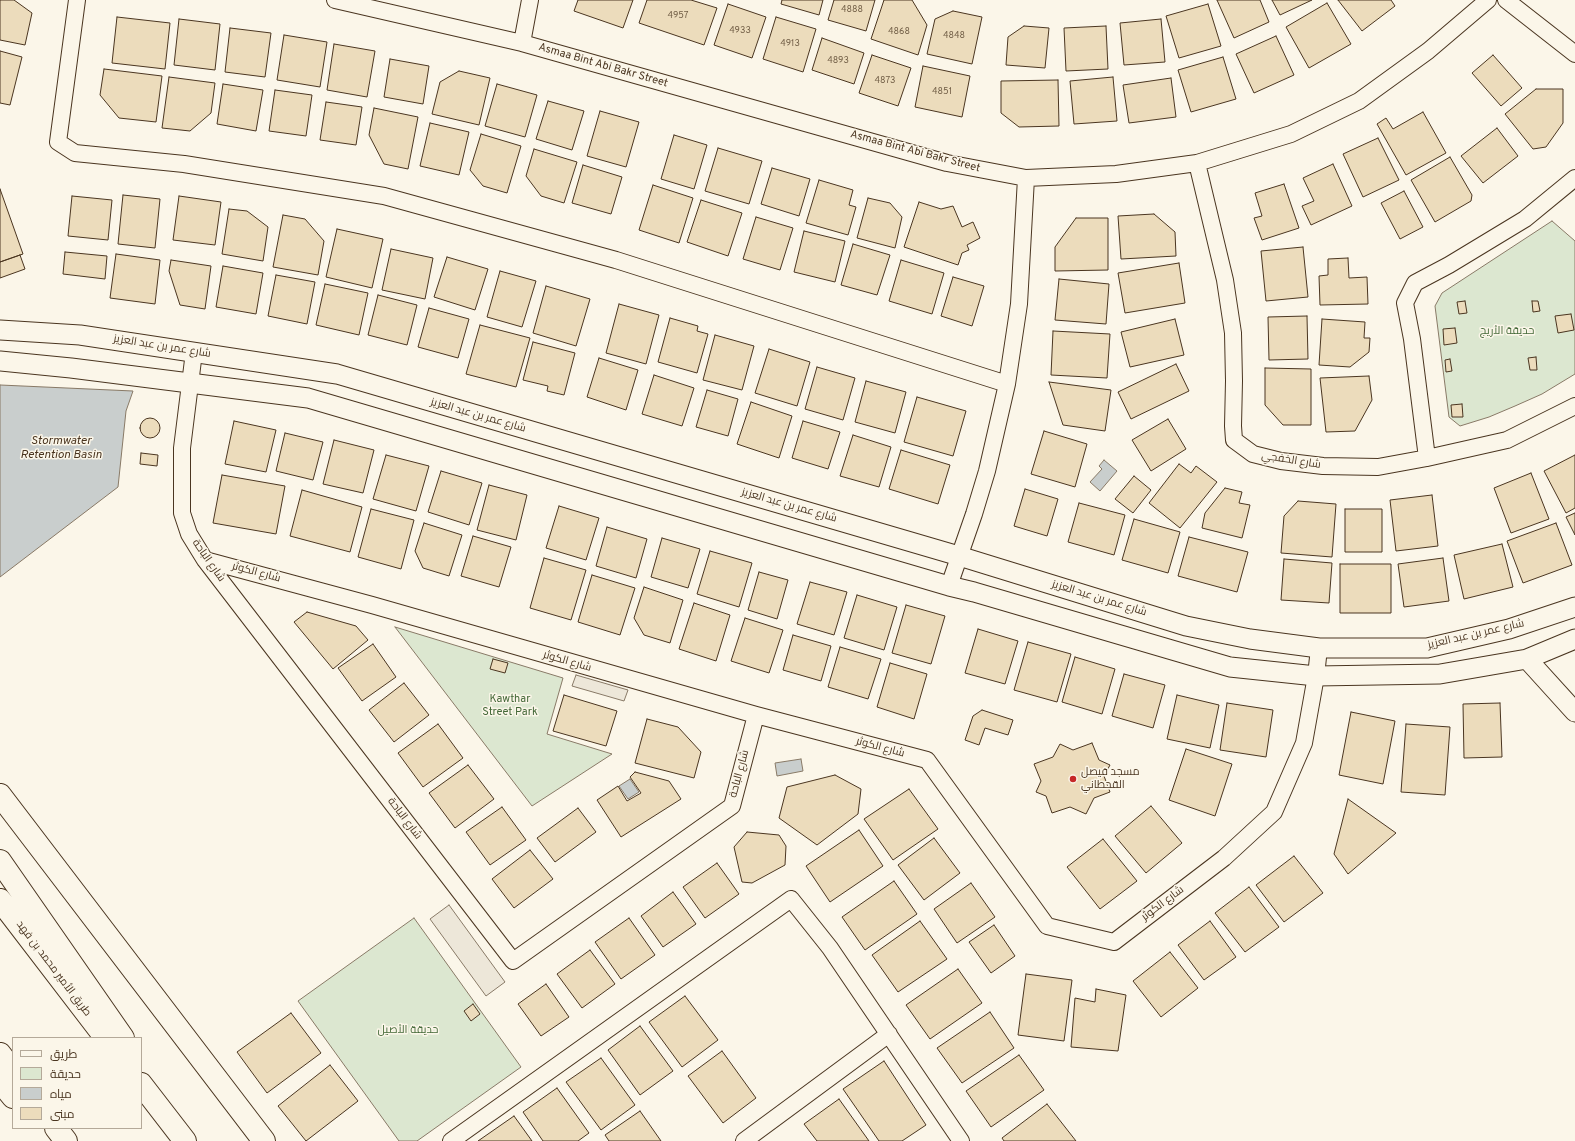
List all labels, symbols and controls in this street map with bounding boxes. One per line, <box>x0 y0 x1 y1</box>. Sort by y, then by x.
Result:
house number: 4888 <box>841 5 863 15</box>
house number: 4957 <box>667 11 689 21</box>
house number: 4933 <box>729 26 751 36</box>
house number: 4868 <box>888 27 910 37</box>
house number: 4848 <box>943 31 965 41</box>
house number: 4913 <box>780 39 800 49</box>
street label: Asmaa Bint Abi Bakr Street <box>537 41 669 91</box>
house number: 4893 <box>827 56 849 66</box>
house number: 4873 <box>875 76 895 86</box>
house number: 4851 <box>932 87 952 97</box>
street label: Asmaa Bint Abi Bakr Street <box>849 128 981 176</box>
park label: حديقة الأريج <box>1480 325 1534 339</box>
street label: شارع عمر بن عبد العزيز <box>112 333 212 361</box>
street label: شارع عمر بن عبد العزيز <box>429 396 527 436</box>
water label: Stormwater Retention Basin <box>20 435 102 463</box>
street label: شارع الخفجي <box>1260 450 1322 472</box>
street label: شارع عمر بن عبد العزيز <box>740 486 838 526</box>
street label: شارع الباحة <box>189 537 227 585</box>
street label: شارع الكوثر <box>230 560 282 586</box>
street label: شارع عمر بن عبد العزيز <box>1050 578 1148 620</box>
street label: شارع عمر بن عبد العزيز <box>1427 617 1525 653</box>
street label: شارع الكوثر <box>541 649 593 675</box>
park label: Kawthar Street Park <box>482 693 538 719</box>
street label: شارع الكوثر <box>854 735 906 761</box>
street label: شارع الباحة <box>727 749 753 799</box>
place label: مسجد فيصل القحطاني <box>1081 766 1140 792</box>
marker: مسجد فيصل القحطاني <box>1068 774 1078 784</box>
street label: شارع الباحة <box>384 796 424 842</box>
street label: شارع الكوثر <box>1139 884 1187 924</box>
street label: طريق الأمير محمد بن فهد <box>13 918 93 1020</box>
park label: حديقة الأصيل <box>378 1024 438 1038</box>
legend <box>12 1037 142 1129</box>
text: طريق <box>50 1047 77 1063</box>
text: حديقة <box>50 1067 81 1083</box>
text: مياه <box>50 1087 72 1103</box>
text: مبنى <box>50 1107 75 1123</box>

